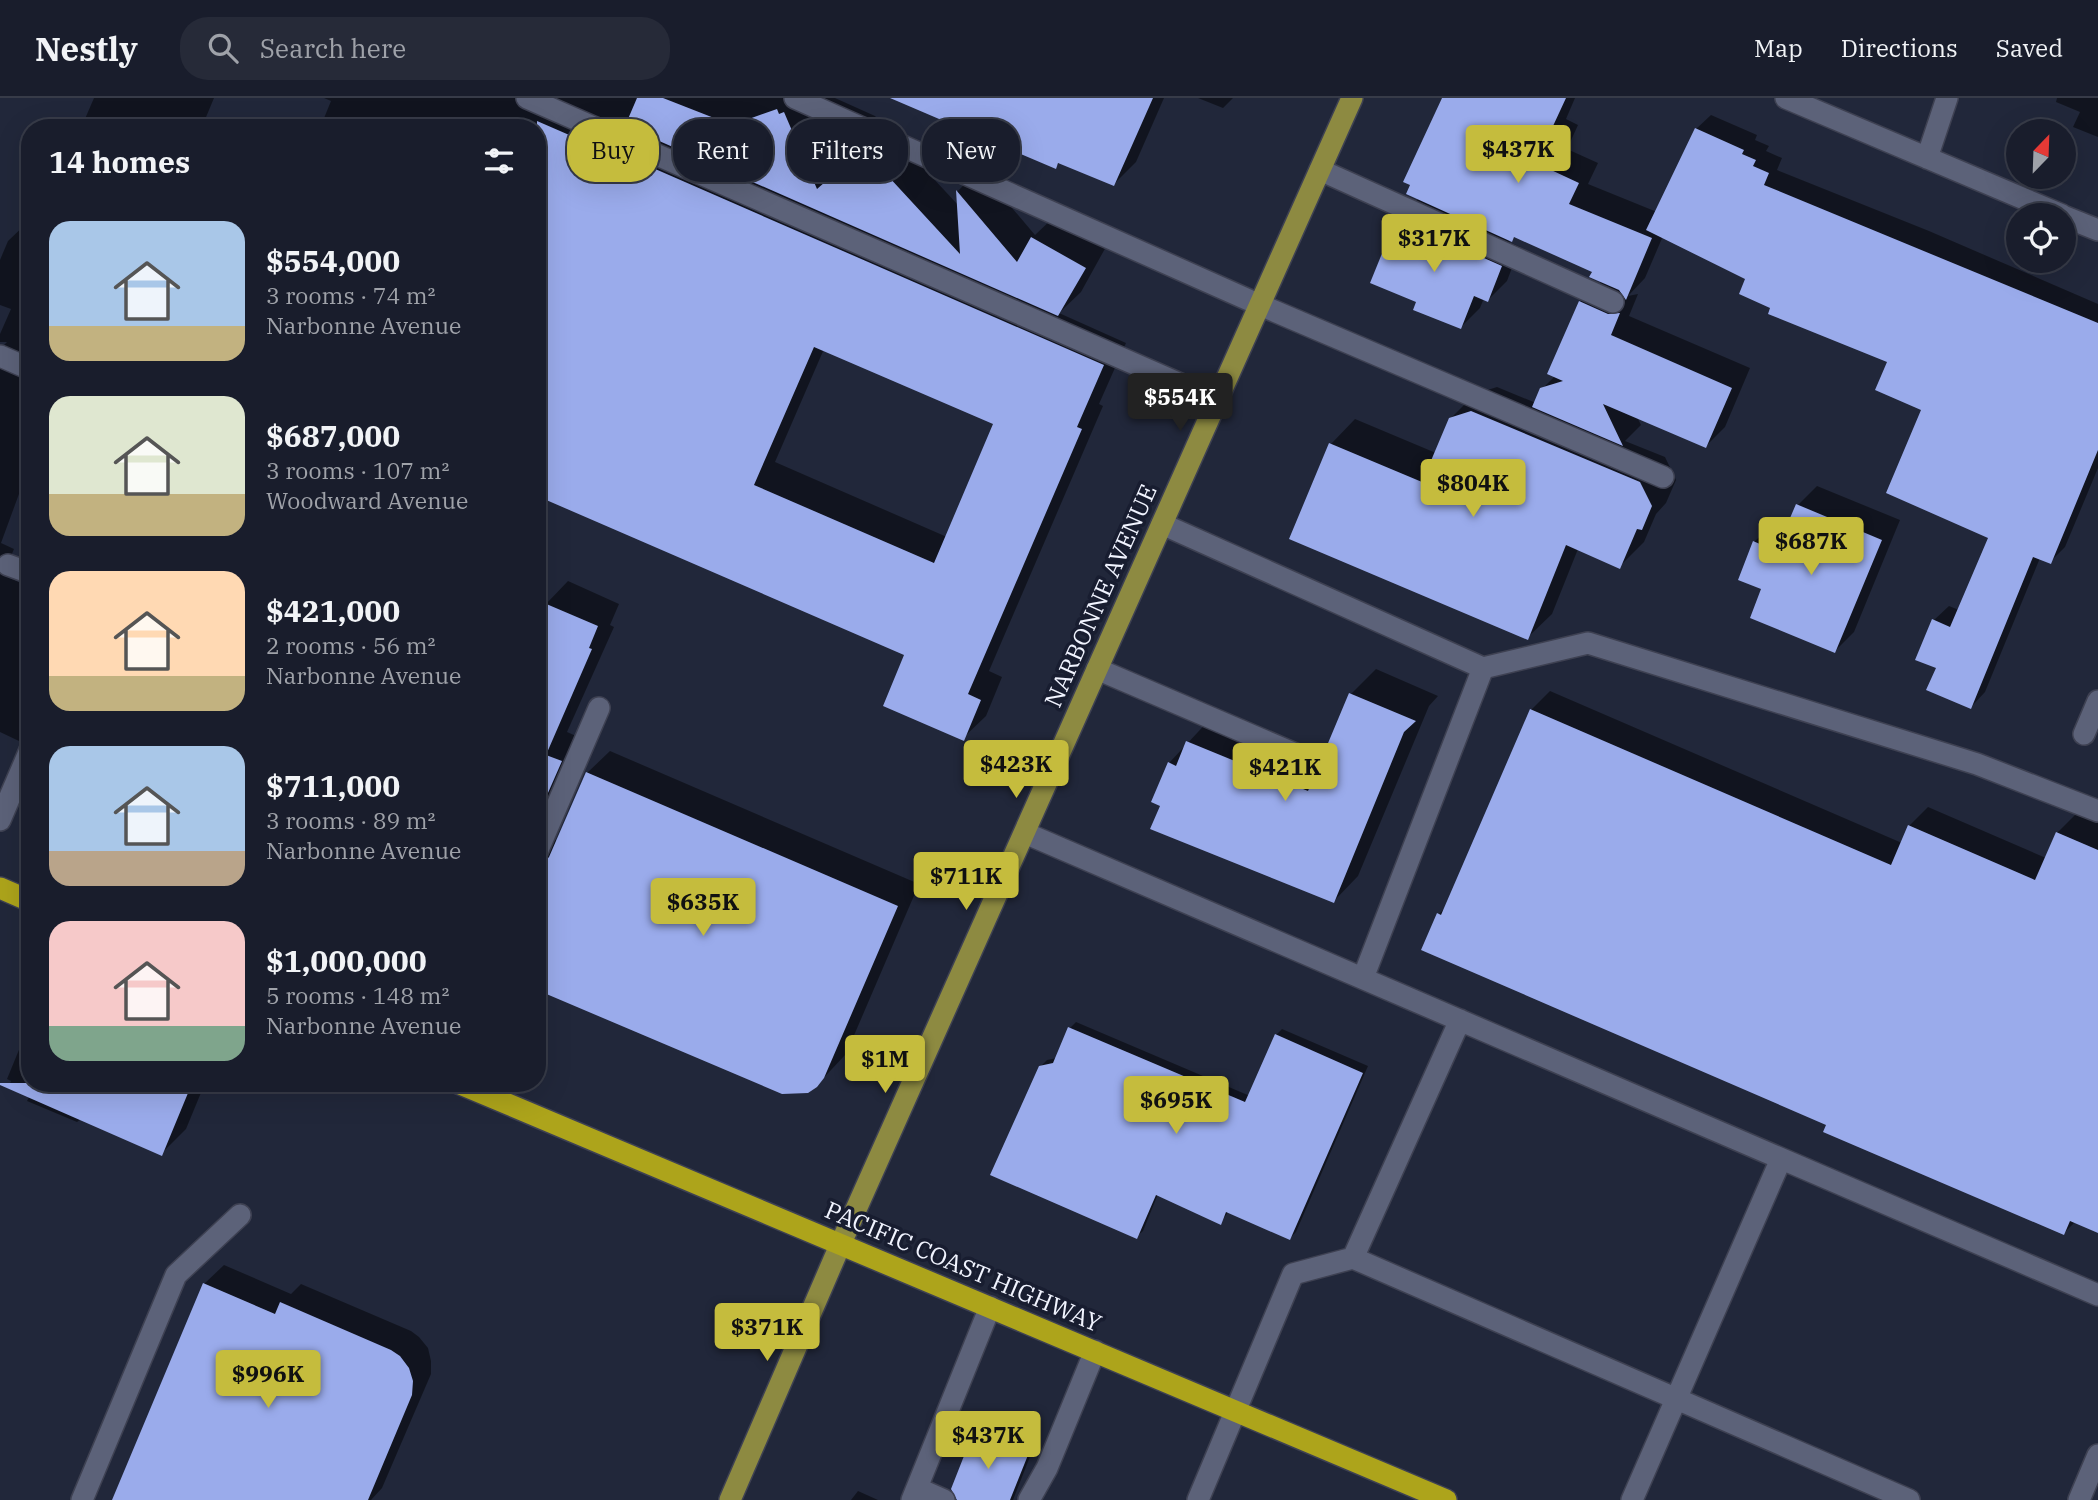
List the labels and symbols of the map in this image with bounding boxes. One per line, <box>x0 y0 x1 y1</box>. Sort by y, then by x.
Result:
north arrow <box>2006 119 2076 189</box>
pin: $437K <box>1469 126 1567 185</box>
pin: $317K <box>1385 214 1483 274</box>
pin: $554K <box>1131 374 1229 433</box>
pin: $804K <box>1424 460 1522 519</box>
street label: NARBONNE AVENUE <box>1036 479 1164 712</box>
pin: $687K <box>1762 518 1860 577</box>
pin: $423K <box>967 740 1065 800</box>
pin: $421K <box>1236 744 1334 803</box>
pin: $711K <box>917 852 1015 912</box>
pin: $635K <box>654 878 752 938</box>
pin: $1M <box>851 1035 919 1095</box>
pin: $695K <box>1127 1076 1225 1136</box>
street label: PACIFIC COAST HIGHWAY <box>820 1193 1107 1339</box>
pin: $371K <box>718 1304 816 1363</box>
pin: $996K <box>219 1350 317 1410</box>
pin: $437K <box>939 1412 1037 1471</box>

